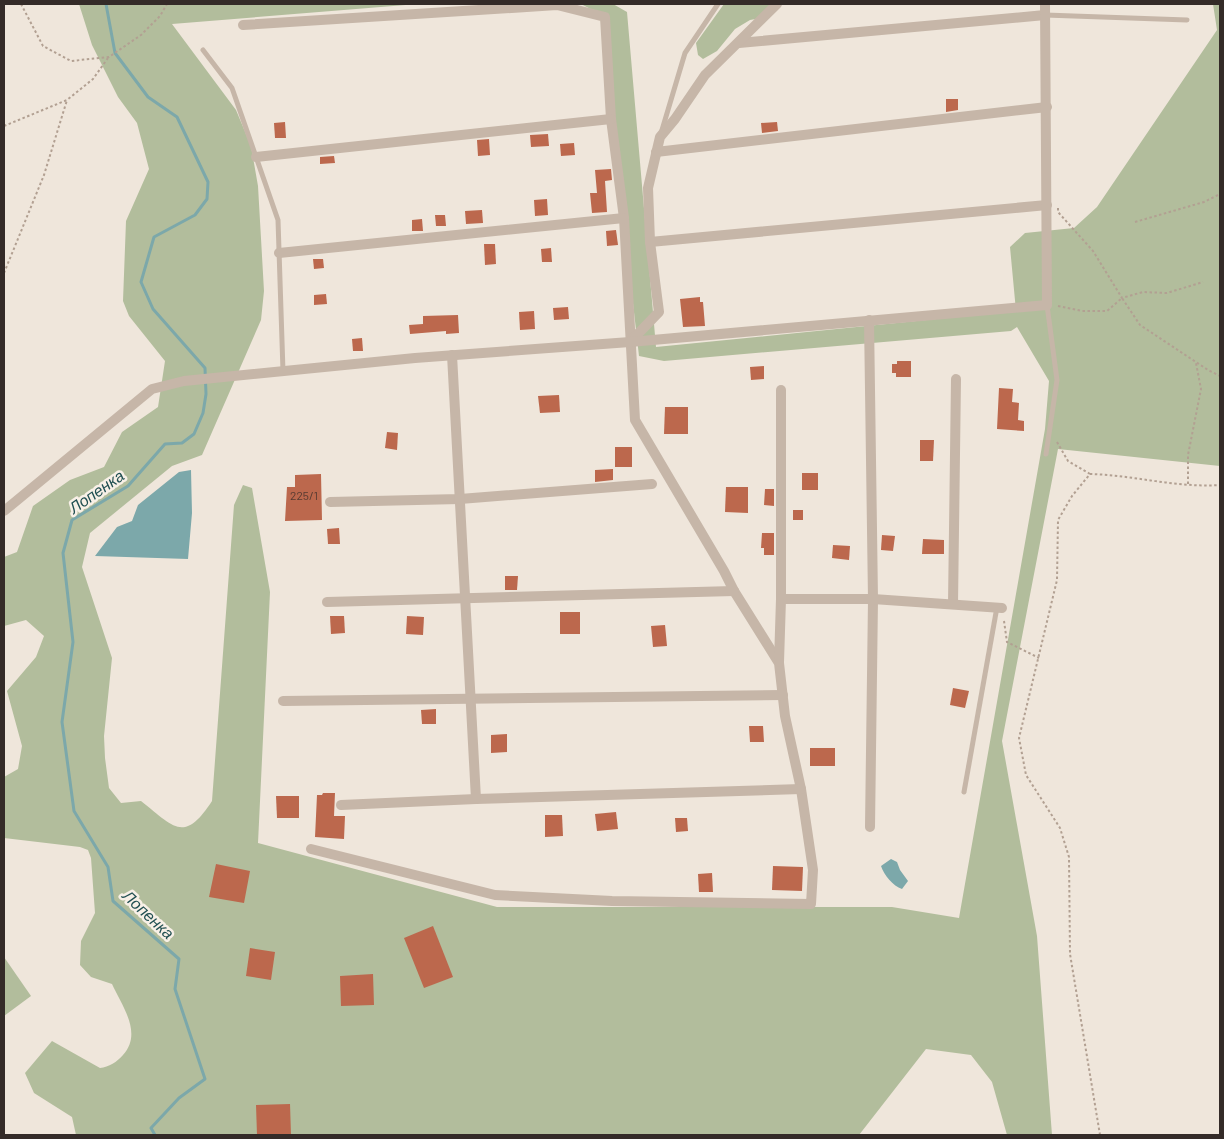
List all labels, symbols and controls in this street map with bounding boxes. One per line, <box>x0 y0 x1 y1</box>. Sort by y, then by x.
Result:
water label: Лопенка <box>64 465 127 517</box>
house number: 225/1 <box>290 488 318 502</box>
water label: Лопенка <box>119 885 179 942</box>

